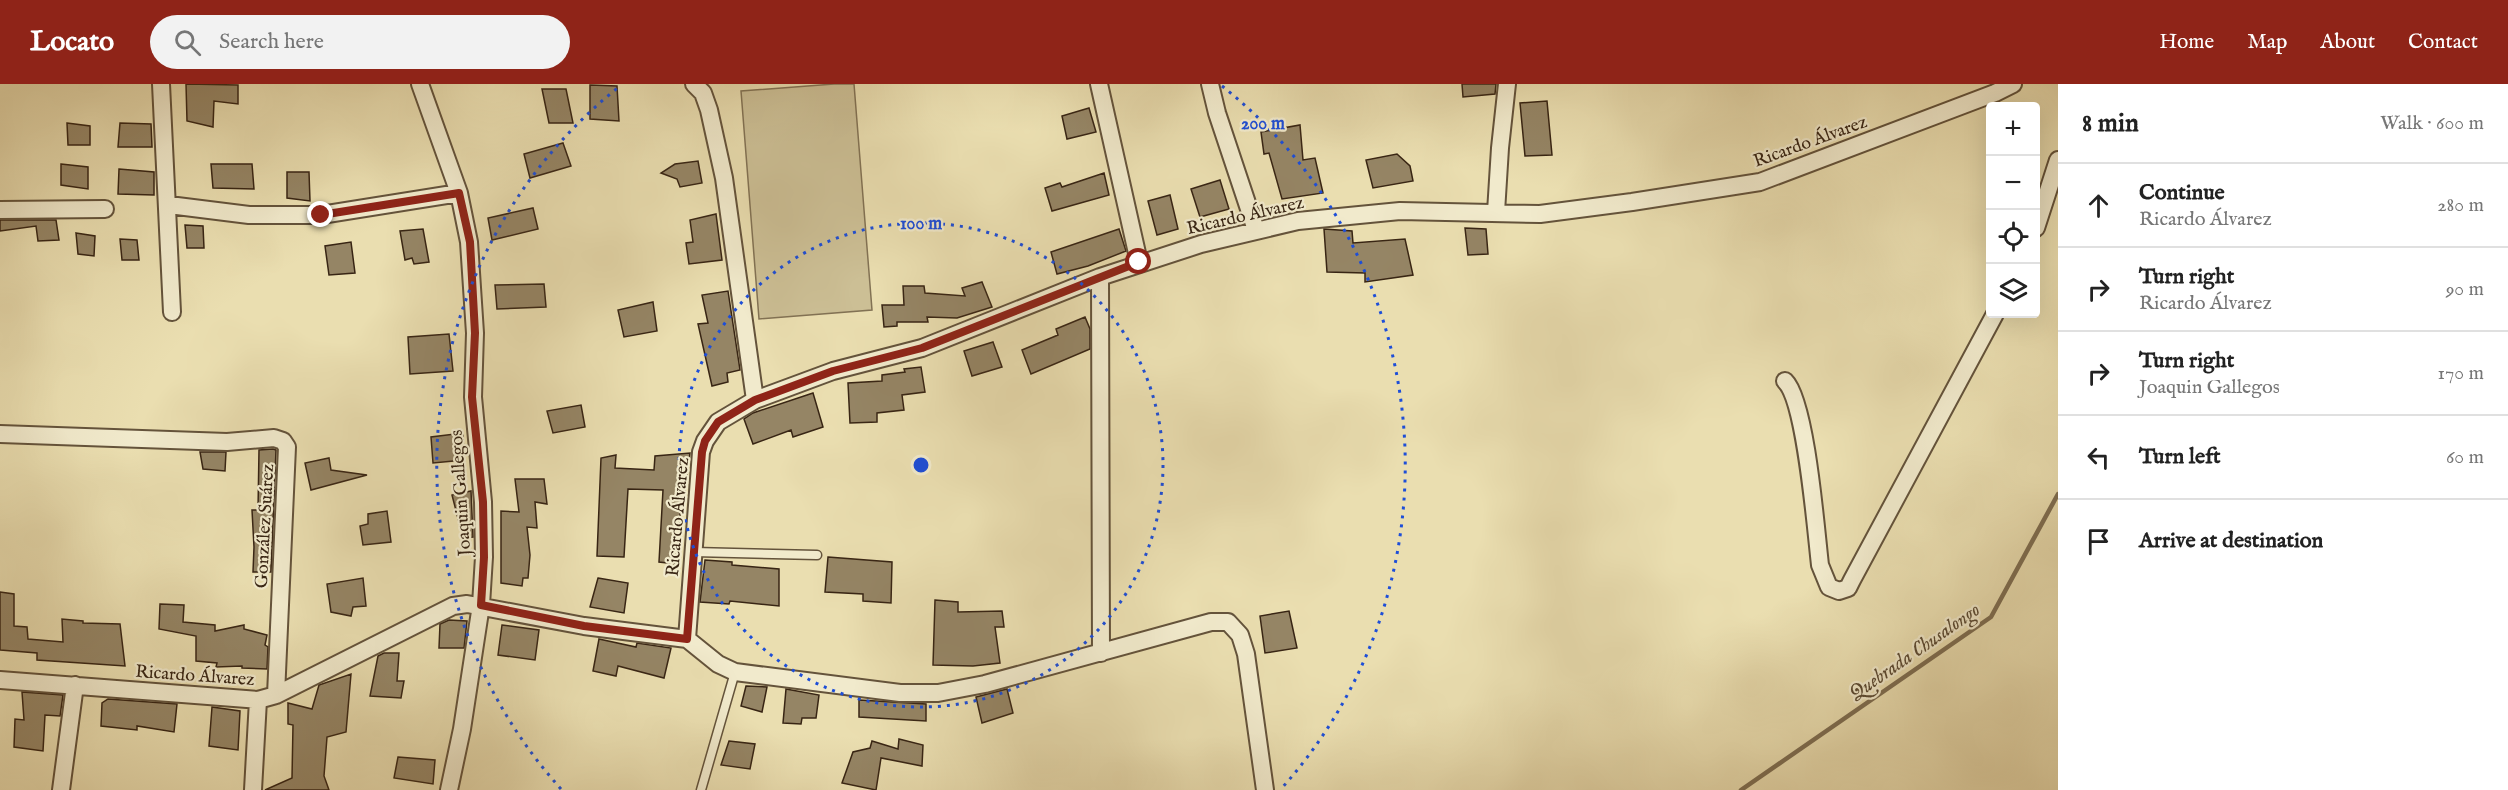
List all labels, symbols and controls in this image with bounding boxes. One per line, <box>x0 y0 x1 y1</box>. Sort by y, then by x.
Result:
search box <box>150 15 570 69</box>
text: Locato <box>30 25 114 60</box>
icon: search <box>171 26 204 59</box>
text: Search here <box>219 28 324 56</box>
text: Home <box>2159 29 2214 56</box>
text: Map <box>2247 29 2287 56</box>
text: About <box>2320 29 2375 56</box>
text: Contact <box>2408 29 2478 56</box>
map controls <box>1986 102 2040 318</box>
button: + <box>1986 102 2040 156</box>
text: 8 min <box>2082 107 2139 140</box>
street label: Ricardo Álvarez <box>1750 109 1871 174</box>
text: Walk · 600 m <box>2380 111 2484 136</box>
text: 200 m <box>1241 113 1285 136</box>
button: − <box>1986 156 2040 210</box>
text: Continue <box>2139 179 2225 207</box>
icon: ahead <box>2082 189 2115 222</box>
street label: Ricardo Álvarez <box>1184 190 1306 241</box>
text: 280 m <box>2437 193 2484 218</box>
route end <box>307 201 333 227</box>
text: Ricardo Álvarez <box>2139 207 2272 232</box>
button: locate <box>1986 210 2040 264</box>
text: 100 m <box>900 213 942 236</box>
route start <box>1125 248 1151 274</box>
text: Turn right <box>2139 263 2234 291</box>
button: layers <box>1986 264 2040 318</box>
icon: right <box>2082 273 2115 306</box>
text: 90 m <box>2446 277 2484 302</box>
text: Ricardo Álvarez <box>2139 291 2272 316</box>
text: Turn right <box>2139 347 2234 375</box>
icon: right <box>2082 357 2115 390</box>
text: 170 m <box>2438 361 2484 386</box>
text: Joaquin Gallegos <box>2139 375 2280 400</box>
street label: Joaquin Gallegos <box>446 429 478 559</box>
icon: left <box>2082 441 2115 474</box>
text: Turn left <box>2139 443 2221 471</box>
text: 60 m <box>2446 445 2484 470</box>
centre of rings <box>911 455 931 475</box>
street label: Ricardo Álvarez <box>660 456 695 578</box>
street label: González Suárez <box>251 463 280 589</box>
icon: arrive <box>2082 525 2115 558</box>
text: Arrive at destination <box>2139 527 2323 555</box>
water label: Quebrada Chusalongo <box>1845 598 1986 707</box>
street label: Ricardo Álvarez <box>134 659 255 692</box>

